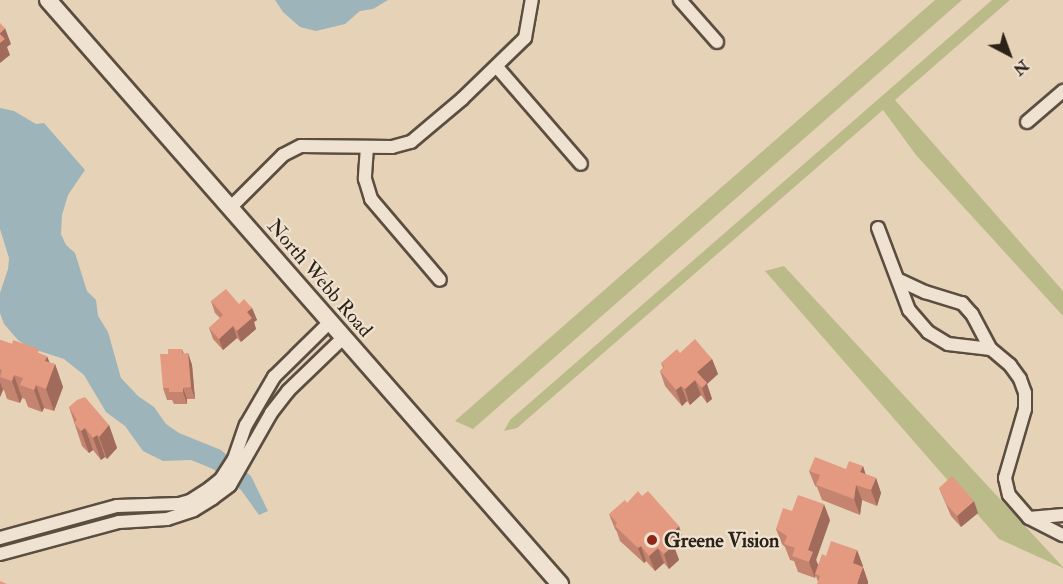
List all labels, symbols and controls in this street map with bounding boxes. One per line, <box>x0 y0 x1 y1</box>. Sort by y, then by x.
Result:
north arrow <box>979 24 1039 84</box>
text: N <box>1009 55 1033 80</box>
street label: North Webb Road <box>262 214 378 342</box>
place label: Greene Vision <box>664 528 779 552</box>
marker: Greene Vision <box>645 533 659 547</box>

